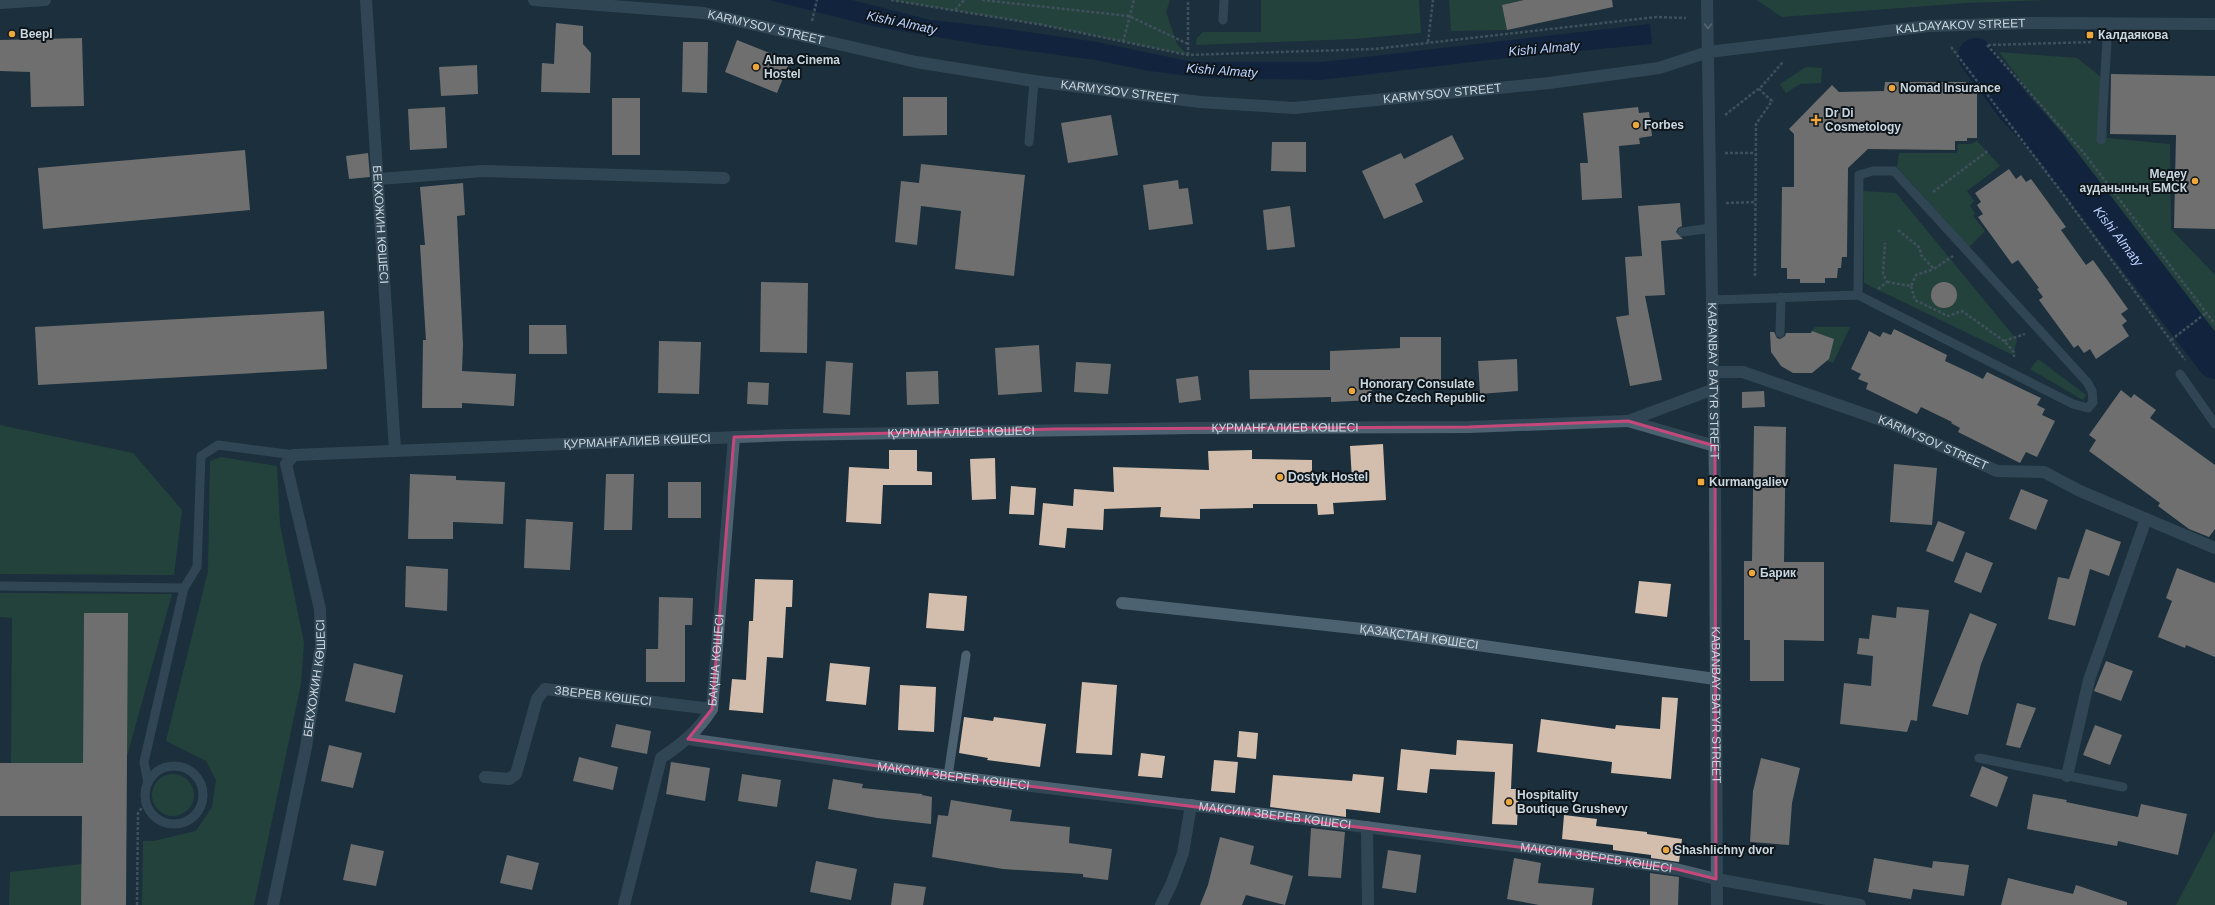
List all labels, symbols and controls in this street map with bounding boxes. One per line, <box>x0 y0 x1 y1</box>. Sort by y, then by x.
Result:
street label: KARMYSOV STREET <box>706 7 826 48</box>
water label: Kіshі Almaty <box>865 8 940 38</box>
street label: KALDAYAKOV STREET <box>1895 16 2026 37</box>
one-way arrow <box>1704 23 1712 29</box>
place label: Beepl <box>20 27 53 41</box>
place label: Калдаякова <box>2098 28 2168 42</box>
marker: Beepl <box>7 29 17 39</box>
marker: Калдаякова <box>2085 30 2095 40</box>
water label: Kіshі Almaty <box>1508 38 1582 59</box>
place label: Alma Cinema Hostel <box>764 53 840 81</box>
water label: Kіshі Almaty <box>1186 61 1260 81</box>
marker: Alma Cinema Hostel <box>751 62 761 72</box>
street label: KARMYSOV STREET <box>1060 77 1180 106</box>
street label: KARMYSOV STREET <box>1382 81 1503 106</box>
place label: Nomad Insurance <box>1900 81 2001 95</box>
marker: Nomad Insurance <box>1887 83 1897 93</box>
place label: Dr Di Cosmetology <box>1825 106 1901 134</box>
marker: Dr Di Cosmetology <box>1810 114 1822 126</box>
place label: Forbes <box>1644 118 1684 132</box>
marker: Forbes <box>1631 120 1641 130</box>
street label: БЕКХОЖИН КӨШЕСІ <box>370 165 391 284</box>
place label: Медеу ауданының БМСК <box>2079 167 2188 195</box>
marker: Медеу ауданының БМСК <box>2190 176 2200 186</box>
water label: Kіshі Almaty <box>2091 203 2147 270</box>
street label: KABANBAY BATYR STREET <box>1705 302 1722 460</box>
place label: Honorary Consulate of the Czech Republic <box>1360 377 1486 405</box>
marker: Honorary Consulate of the Czech Republic <box>1347 386 1357 396</box>
street label: KARMYSOV STREET <box>1876 412 1991 473</box>
street label: ҚУРМАНҒАЛИЕВ КӨШЕСІ <box>1211 420 1359 435</box>
street label: ҚУРМАНҒАЛИЕВ КӨШЕСІ <box>887 424 1035 440</box>
street label: ҚУРМАНҒАЛИЕВ КӨШЕСІ <box>563 431 711 451</box>
place label: Dostyk Hostel <box>1288 470 1368 484</box>
marker: Dostyk Hostel <box>1275 472 1285 482</box>
place label: Kurmangaliev <box>1709 475 1789 489</box>
marker: Kurmangaliev <box>1696 477 1706 487</box>
place label: Барик <box>1760 566 1797 580</box>
marker: Барик <box>1747 568 1757 578</box>
street label: БАҚША КӨШЕСІ <box>705 613 727 707</box>
street label: БЕКХОЖИН КӨШЕСІ <box>301 619 328 738</box>
street label: ҚАЗАҚСТАН КӨШЕСІ <box>1359 622 1479 652</box>
street label: KABANBAY BATYR STREET <box>1709 626 1723 784</box>
street label: ЗВЕРЕВ КӨШЕСІ <box>554 683 653 709</box>
street label: МАКСИМ ЗВЕРЕВ КӨШЕСІ <box>876 759 1030 793</box>
place label: Hospitality Boutique Grushevy <box>1517 788 1628 816</box>
marker: Hospitality Boutique Grushevy <box>1504 797 1514 807</box>
street label: МАКСИМ ЗВЕРЕВ КӨШЕСІ <box>1198 799 1352 832</box>
street label: МАКСИМ ЗВЕРЕВ КӨШЕСІ <box>1519 840 1673 875</box>
place label: Shashlichny dvor <box>1674 843 1774 857</box>
marker: Shashlichny dvor <box>1661 845 1671 855</box>

